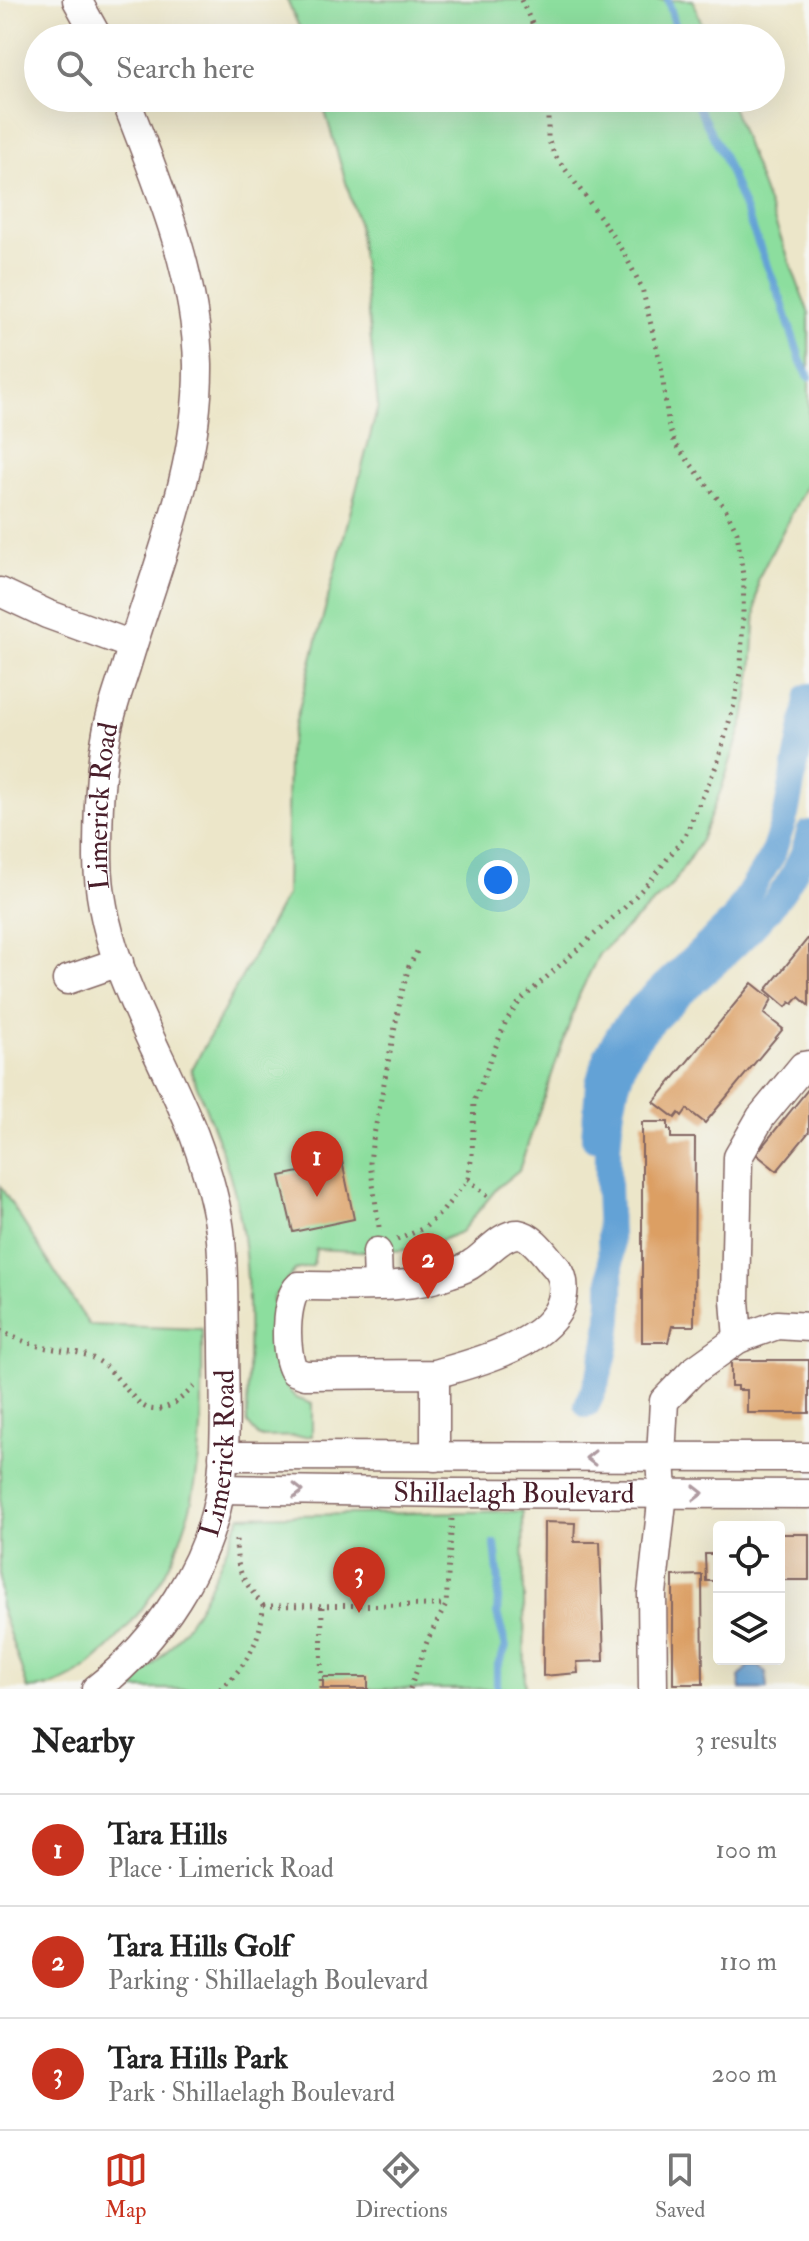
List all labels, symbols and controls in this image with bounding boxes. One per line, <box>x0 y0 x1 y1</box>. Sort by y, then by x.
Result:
search box <box>24 24 785 112</box>
icon: search <box>52 46 96 90</box>
text: Search here <box>116 50 255 87</box>
street label: Limerick Road <box>80 719 126 892</box>
your location <box>478 860 518 900</box>
pin: 1 <box>291 1131 343 1197</box>
pin: 2 <box>402 1233 454 1299</box>
street label: Limerick Road <box>192 1369 242 1541</box>
one-way arrow <box>584 1449 597 1467</box>
street label: Shillaelagh Boulevard <box>393 1474 635 1511</box>
one-way arrow <box>292 1482 305 1499</box>
one-way arrow <box>692 1484 705 1502</box>
map controls <box>713 1521 785 1665</box>
button: locate <box>713 1521 785 1593</box>
pin: 3 <box>333 1547 385 1613</box>
button: layers <box>713 1593 785 1665</box>
text: Nearby <box>32 1720 134 1763</box>
text: 3 results <box>695 1725 777 1757</box>
text: Tara Hills <box>108 1816 227 1853</box>
text: 1 <box>53 1834 63 1866</box>
text: 100 m <box>716 1834 777 1866</box>
text: Place · Limerick Road <box>108 1853 334 1885</box>
text: Tara Hills Golf <box>108 1928 291 1965</box>
text: 2 <box>51 1946 65 1978</box>
text: 110 m <box>720 1946 777 1978</box>
text: Parking · Shillaelagh Boulevard <box>108 1965 428 1997</box>
text: Tara Hills Park <box>108 2040 288 2077</box>
text: 3 <box>53 2058 63 2090</box>
text: 200 m <box>712 2058 777 2090</box>
text: Park · Shillaelagh Boulevard <box>108 2077 395 2109</box>
tab: Map <box>104 2148 148 2224</box>
tab: Directions <box>355 2148 448 2224</box>
tab: Saved <box>655 2148 705 2224</box>

